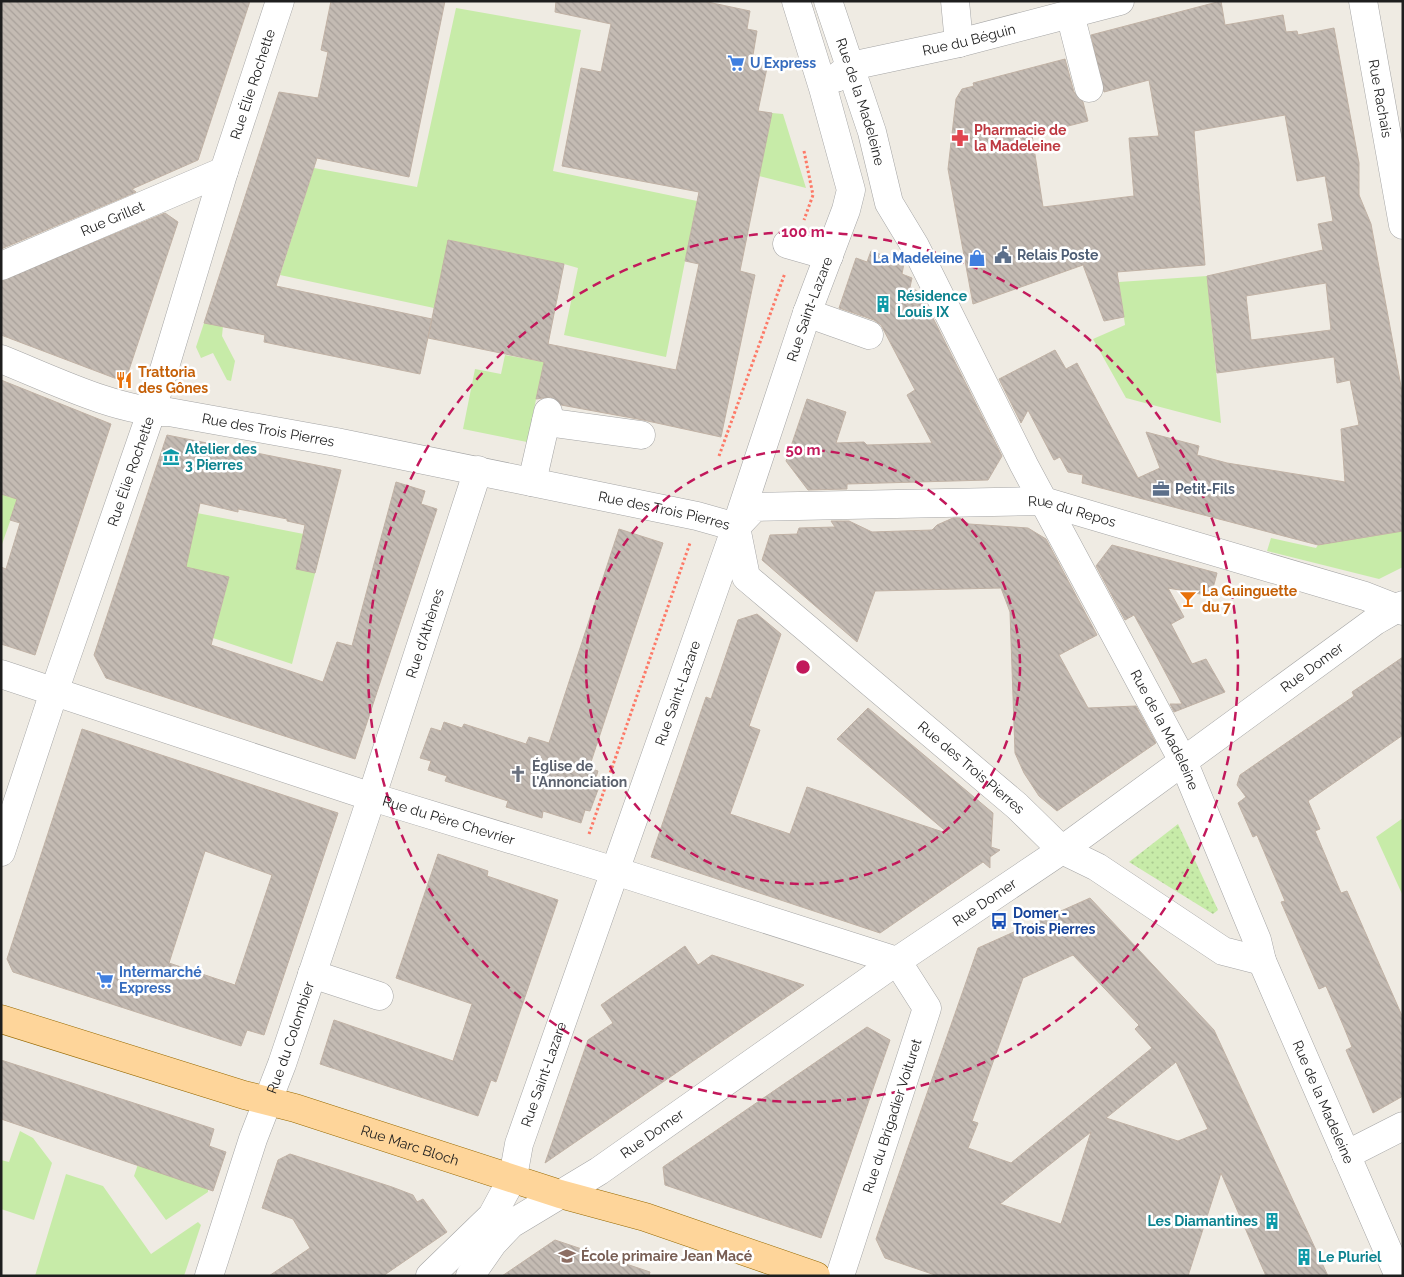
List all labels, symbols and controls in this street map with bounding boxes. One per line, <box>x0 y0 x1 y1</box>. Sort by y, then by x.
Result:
street label: Rue du Béguin <box>921 21 1017 59</box>
street label: Rue Élie Rochette <box>227 27 278 141</box>
street label: Rue de la Madeleine <box>833 36 888 167</box>
supermarket icon: U Express <box>726 53 746 73</box>
place label: U Express <box>750 55 816 71</box>
street label: Rue Rachais <box>1366 58 1395 139</box>
place label: Pharmacie de la Madeleine <box>974 122 1067 154</box>
pharmacy icon: Pharmacie de la Madeleine <box>950 128 970 148</box>
street label: Rue Grillet <box>78 198 147 239</box>
text: 100 m <box>781 223 825 241</box>
public building icon: Relais Poste <box>993 245 1013 265</box>
place label: Relais Poste <box>1017 247 1099 263</box>
shop icon: La Madeleine <box>967 248 987 268</box>
place label: La Madeleine <box>873 250 964 266</box>
street label: Rue Saint-Lazare <box>783 254 836 364</box>
place label: Résidence Louis IX <box>897 288 968 320</box>
building icon: Résidence Louis IX <box>873 294 893 314</box>
place label: Trattoria des Gônes <box>138 364 208 396</box>
restaurant icon: Trattoria des Gônes <box>114 370 134 390</box>
street label: Rue des Trois Pierres <box>201 410 336 450</box>
street label: Rue Élie Rochette <box>104 414 157 529</box>
place label: Atelier des 3 Pierres <box>185 441 257 473</box>
text: 50 m <box>785 441 821 459</box>
museum icon: Atelier des 3 Pierres <box>161 447 181 467</box>
office icon: Petit-Fils <box>1151 479 1171 499</box>
place label: Petit-Fils <box>1175 481 1235 497</box>
street label: Rue des Trois Pierres <box>597 488 732 533</box>
street label: Rue du Repos <box>1028 493 1118 530</box>
place label: La Guinguette du 7 <box>1202 583 1298 615</box>
street label: Rue d'Athènes <box>403 586 447 680</box>
bar icon: La Guinguette du 7 <box>1178 589 1198 609</box>
street label: Rue Saint-Lazare <box>652 638 703 748</box>
street label: Rue Domer <box>1277 639 1346 695</box>
centre of rings <box>794 658 812 676</box>
street label: Rue de la Madeleine <box>1127 667 1202 792</box>
street label: Rue des Trois Pierres <box>915 718 1028 817</box>
place label: Église de l'Annonciation <box>532 757 627 790</box>
church icon: Église de l'Annonciation <box>508 764 528 784</box>
street label: Rue du Père Chevrier <box>381 793 517 848</box>
street label: Rue Domer <box>949 875 1019 929</box>
place label: Domer - Trois Pierres <box>1013 905 1095 937</box>
bus stop icon: Domer - Trois Pierres <box>989 911 1009 931</box>
place label: Intermarché Express <box>119 964 202 996</box>
supermarket icon: Intermarché Express <box>95 970 115 990</box>
street label: Rue du Colombier <box>263 979 317 1096</box>
street label: Rue Saint-Lazare <box>518 1020 569 1129</box>
street label: Rue du Brigadier Voituret <box>859 1036 925 1195</box>
street label: Rue de la Madeleine <box>1289 1038 1357 1166</box>
street label: Rue Domer <box>617 1106 687 1161</box>
street label: Rue Marc Bloch <box>359 1122 461 1169</box>
building icon: Les Diamantines <box>1262 1211 1282 1231</box>
place label: Les Diamantines <box>1147 1213 1258 1229</box>
school or university icon: École primaire Jean Macé <box>557 1246 577 1266</box>
place label: École primaire Jean Macé <box>581 1247 753 1264</box>
building icon: Le Pluriel <box>1294 1247 1314 1267</box>
place label: Le Pluriel <box>1318 1249 1382 1265</box>

